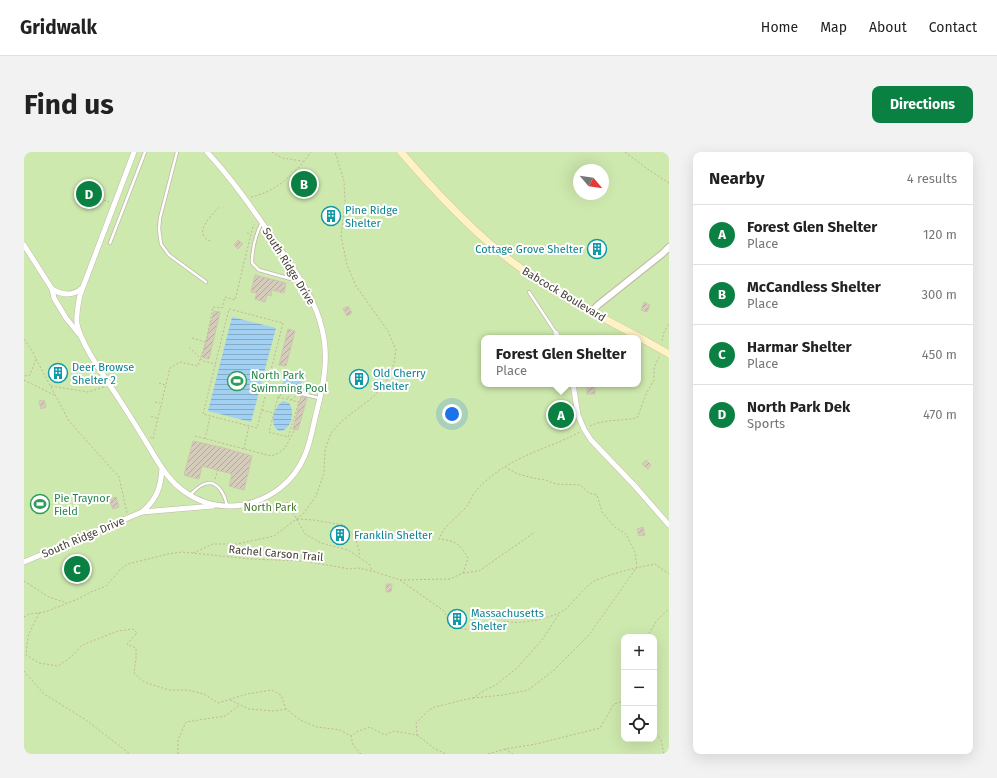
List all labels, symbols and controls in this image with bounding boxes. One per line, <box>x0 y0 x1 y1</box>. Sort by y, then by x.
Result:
text: Gridwalk <box>20 16 97 39</box>
text: Home <box>761 19 798 36</box>
text: Map <box>820 19 847 36</box>
text: About <box>869 19 907 36</box>
text: Contact <box>929 19 977 36</box>
button: Directions <box>872 86 973 123</box>
text: Find us <box>24 88 114 121</box>
north arrow <box>573 164 609 200</box>
text: Nearby <box>709 168 764 189</box>
pin: B <box>291 169 317 199</box>
text: 4 results <box>907 171 957 186</box>
pin: D <box>76 179 102 209</box>
place label: Pine Ridge Shelter <box>345 204 398 230</box>
building icon: Pine Ridge Shelter <box>320 205 342 227</box>
text: Forest Glen Shelter <box>747 218 877 236</box>
street label: South Ridge Drive <box>260 225 318 307</box>
text: A <box>718 227 726 242</box>
text: 120 m <box>923 227 957 242</box>
text: Place <box>747 236 778 251</box>
building icon: Cottage Grove Shelter <box>586 238 608 260</box>
place label: Cottage Grove Shelter <box>475 243 584 256</box>
street label: Babcock Boulevard <box>520 264 608 324</box>
text: McCandless Shelter <box>747 278 881 296</box>
text: B <box>718 287 726 302</box>
text: 300 m <box>921 287 957 302</box>
text: Place <box>747 296 778 311</box>
popup <box>481 335 641 387</box>
text: Harmar Shelter <box>747 338 851 356</box>
text: Forest Glen Shelter <box>496 345 626 363</box>
text: C <box>718 347 726 362</box>
text: 450 m <box>922 347 957 362</box>
text: Place <box>747 356 778 371</box>
place label: Deer Browse Shelter 2 <box>72 361 134 387</box>
building icon: Deer Browse Shelter 2 <box>47 362 69 384</box>
text: Place <box>496 363 527 378</box>
place label: Old Cherry Shelter <box>373 367 426 393</box>
building icon: Old Cherry Shelter <box>348 368 370 390</box>
place label: North Park Swimming Pool <box>251 369 327 395</box>
sports icon: North Park Swimming Pool <box>226 370 248 392</box>
text: North Park Dek <box>747 398 850 416</box>
pin: A <box>548 400 574 430</box>
your location <box>442 404 462 424</box>
text: D <box>718 407 726 422</box>
text: 470 m <box>923 407 957 422</box>
text: Sports <box>747 416 785 431</box>
place label: Pie Traynor Field <box>54 492 111 518</box>
sports icon: Pie Traynor Field <box>29 493 51 515</box>
park label: North Park <box>243 501 297 514</box>
street label: South Ridge Drive <box>40 514 127 561</box>
building icon: Franklin Shelter <box>329 524 351 546</box>
place label: Franklin Shelter <box>354 529 433 542</box>
street label: Rachel Carson Trail <box>228 543 324 564</box>
pin: C <box>64 554 90 584</box>
place label: Massachusetts Shelter <box>471 607 544 633</box>
building icon: Massachusetts Shelter <box>446 608 468 630</box>
map controls <box>621 634 657 742</box>
button: + <box>621 634 657 670</box>
button: − <box>621 670 657 706</box>
button: locate <box>621 706 657 742</box>

